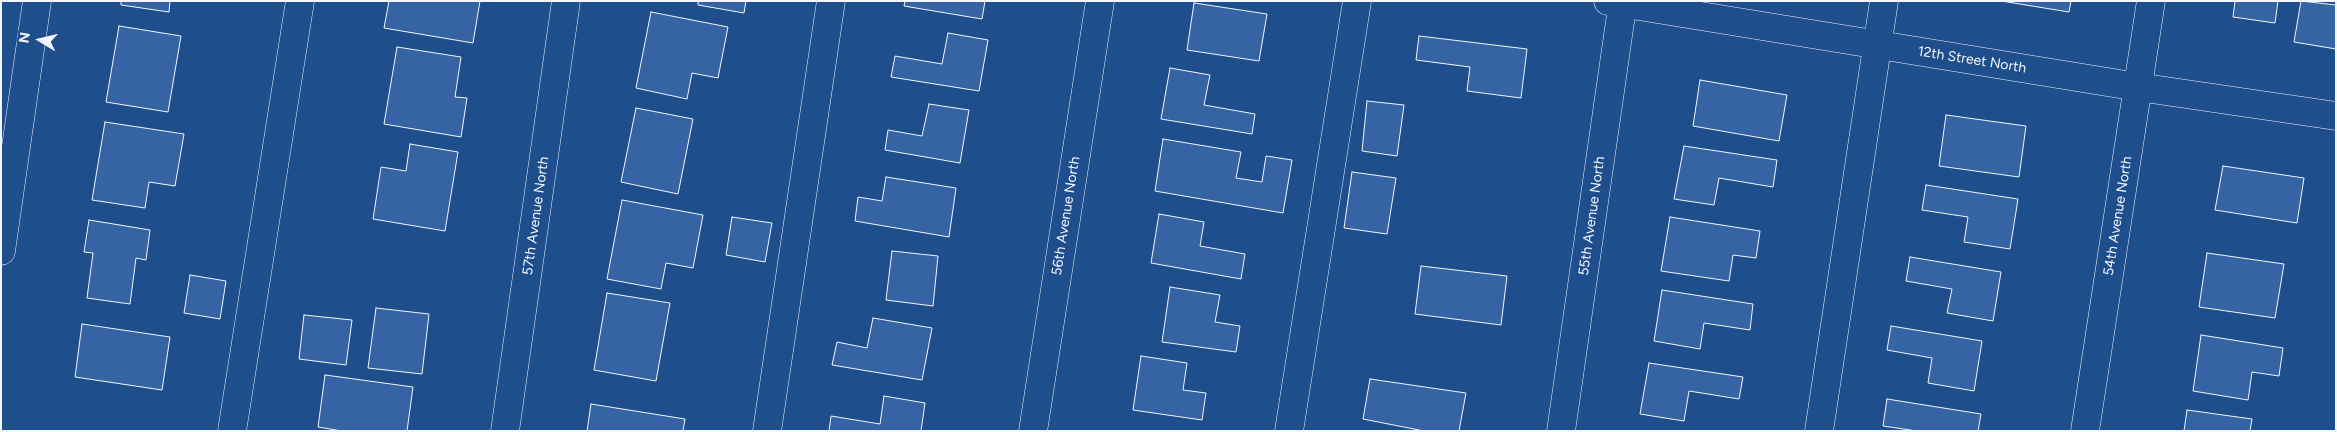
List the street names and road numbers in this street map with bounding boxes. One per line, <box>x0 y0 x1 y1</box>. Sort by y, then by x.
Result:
street label: 12th Street North <box>1917 43 2027 77</box>
street label: 56th Avenue North <box>1048 155 1084 277</box>
street label: 55th Avenue North <box>1575 155 1609 277</box>
street label: 54th Avenue North <box>2100 155 2136 277</box>
street label: 57th Avenue North <box>519 156 553 276</box>

